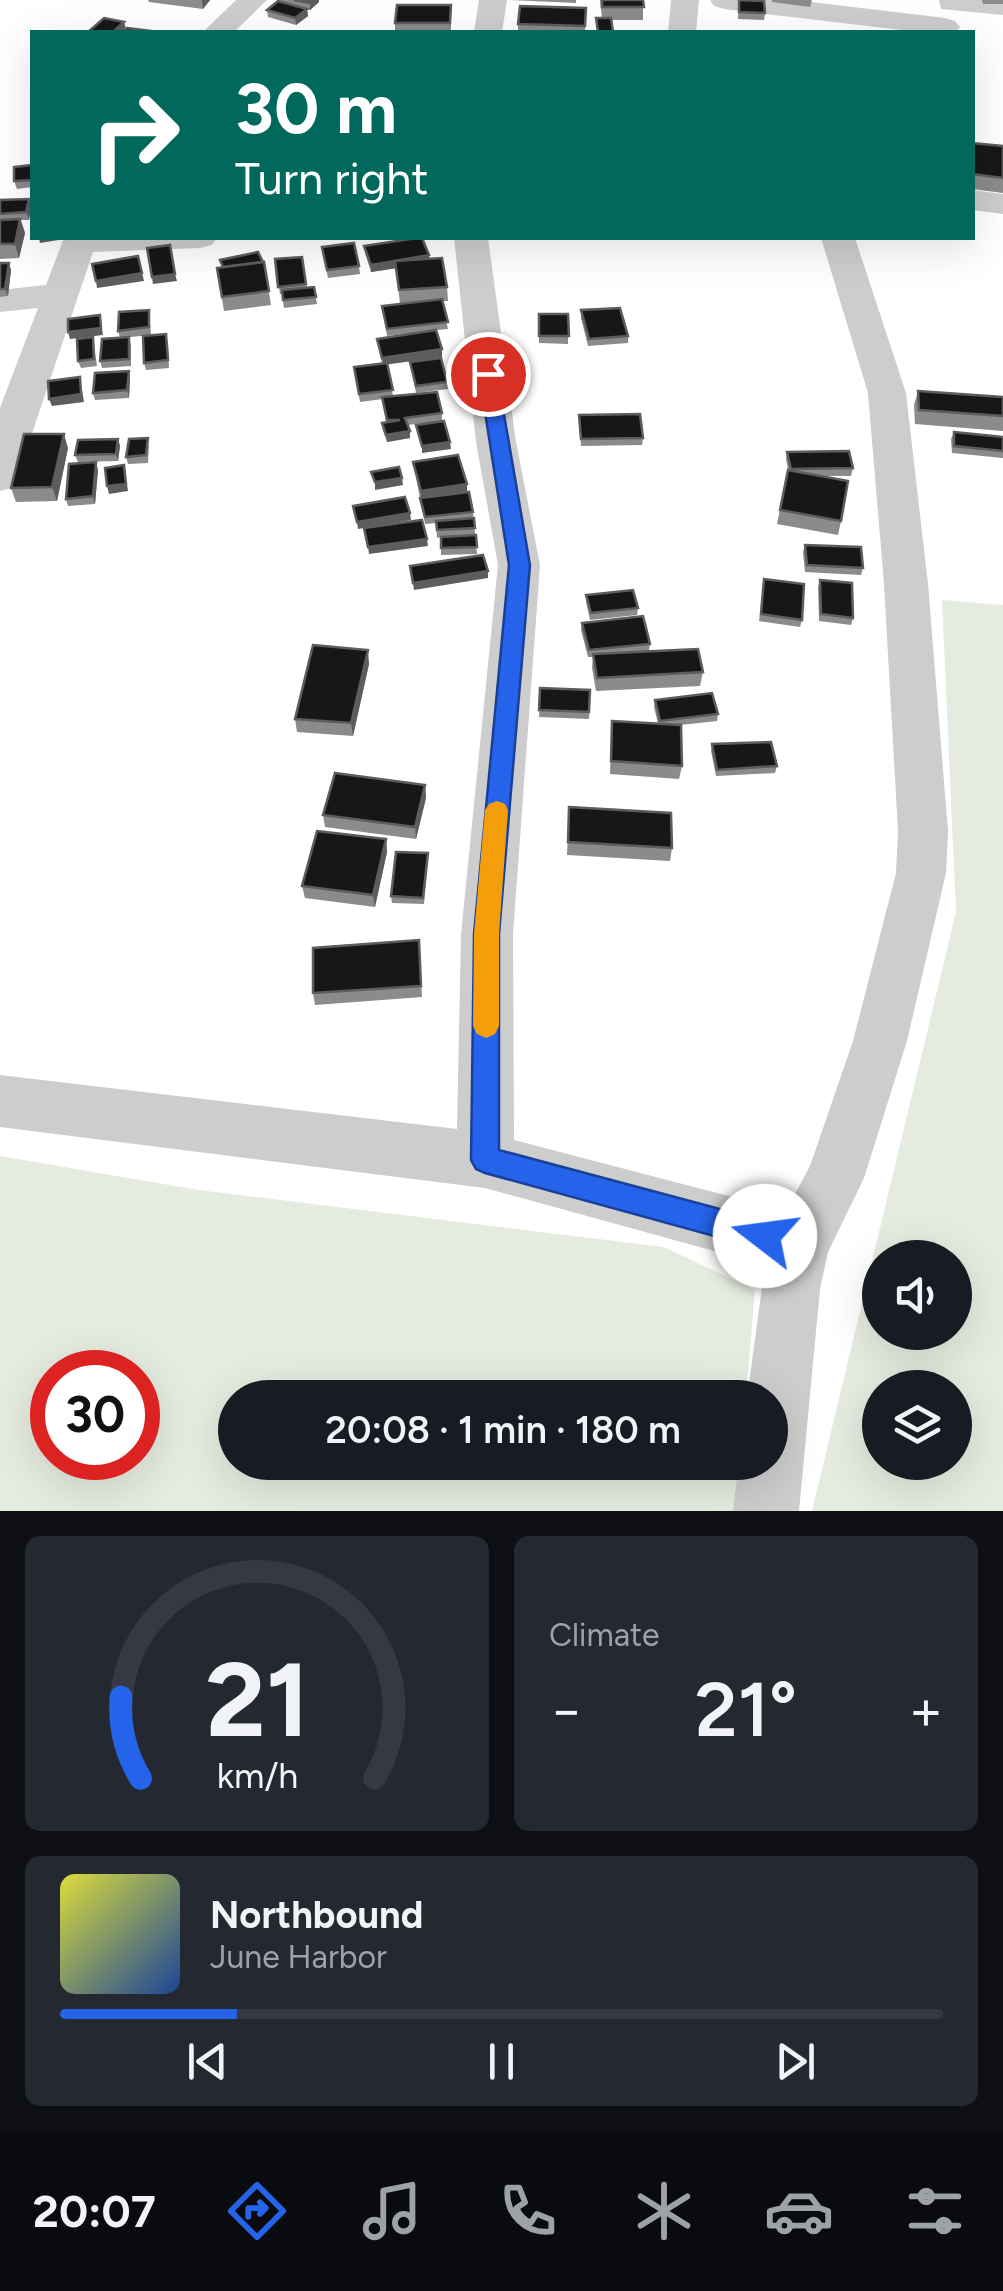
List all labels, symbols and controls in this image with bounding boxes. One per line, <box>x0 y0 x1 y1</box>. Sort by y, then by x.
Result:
text: 30 m <box>235 66 397 151</box>
icon: right <box>70 70 200 200</box>
text: Turn right <box>235 151 428 205</box>
pin <box>446 332 531 417</box>
icon: arrive <box>461 347 516 402</box>
position arrow <box>713 1184 817 1288</box>
map controls <box>862 1240 972 1480</box>
button: sound <box>862 1240 972 1350</box>
speed limit sign: 30 <box>30 1350 160 1480</box>
button: layers <box>862 1370 972 1480</box>
text: 20:08 · 1 min · 180 m <box>325 1407 681 1453</box>
text: Climate <box>549 1616 660 1654</box>
text: 21 <box>205 1637 309 1762</box>
text: 21° <box>695 1665 797 1755</box>
text: − <box>549 1677 583 1743</box>
text: + <box>909 1677 943 1743</box>
text: km/h <box>216 1754 298 1797</box>
text: Northbound <box>210 1892 423 1938</box>
text: June Harbor <box>210 1938 387 1976</box>
icon: previous <box>180 2034 235 2089</box>
icon: pause <box>474 2034 529 2089</box>
icon: next <box>768 2034 823 2089</box>
icon: directions <box>222 2176 292 2246</box>
icon: music <box>357 2176 427 2246</box>
icon: phone <box>493 2176 563 2246</box>
icon: climate <box>629 2176 699 2246</box>
icon: car <box>764 2176 834 2246</box>
icon: filters <box>900 2176 970 2246</box>
text: 20:07 <box>33 2184 156 2238</box>

